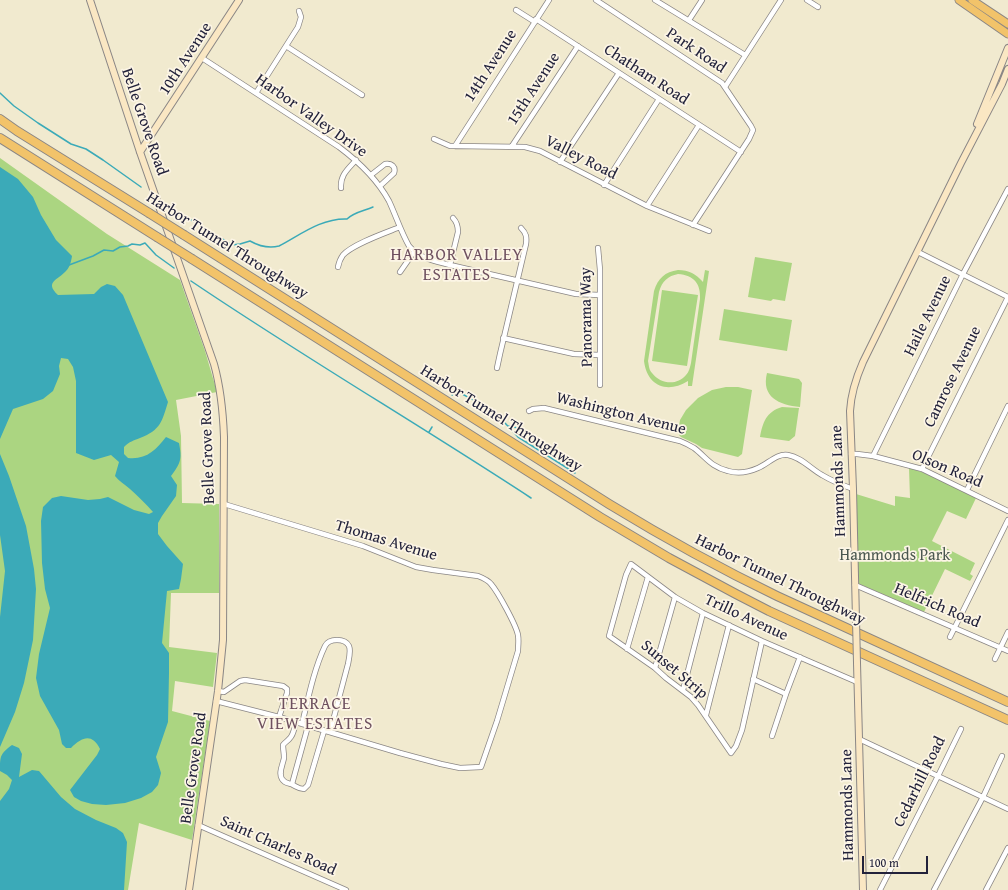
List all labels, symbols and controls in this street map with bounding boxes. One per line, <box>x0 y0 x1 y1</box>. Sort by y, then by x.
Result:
street label: 10th Avenue <box>155 19 217 99</box>
street label: Park Road <box>662 24 730 78</box>
street label: 14th Avenue <box>460 26 522 106</box>
street label: Chatham Road <box>600 40 692 110</box>
street label: 15th Avenue <box>503 49 565 129</box>
street label: Belle Grove Road <box>117 66 171 178</box>
street label: Harbor Valley Drive <box>251 70 371 162</box>
street label: Valley Road <box>542 132 620 184</box>
street label: Harbor Tunnel Throughway <box>143 188 311 304</box>
district label: HARBOR VALLEY ESTATES <box>390 246 524 286</box>
street label: Panorama Way <box>577 267 597 367</box>
street label: Haile Avenue <box>900 273 956 359</box>
street label: Camrose Avenue <box>920 323 986 431</box>
street label: Harbor Tunnel Throughway <box>417 361 585 477</box>
street label: Washington Avenue <box>554 389 688 439</box>
street label: Belle Grove Road <box>196 392 220 504</box>
street label: Hammonds Lane <box>827 425 851 537</box>
street label: Olson Road <box>909 446 985 492</box>
street label: Thomas Avenue <box>333 516 439 566</box>
street label: Harbor Tunnel Throughway <box>692 530 868 630</box>
park label: Hammonds Park <box>840 546 950 566</box>
street label: Helfrich Road <box>891 579 983 633</box>
street label: Trillo Avenue <box>701 590 791 646</box>
street label: Sunset Strip <box>637 636 711 704</box>
district label: TERRACE VIEW ESTATES <box>257 695 373 735</box>
street label: Belle Grove Road <box>177 711 211 825</box>
street label: Cedarhill Road <box>890 734 950 830</box>
street label: Hammonds Lane <box>837 749 859 861</box>
street label: Saint Charles Road <box>217 812 339 880</box>
scale bar <box>864 848 930 874</box>
text: 100 m <box>869 854 899 871</box>

